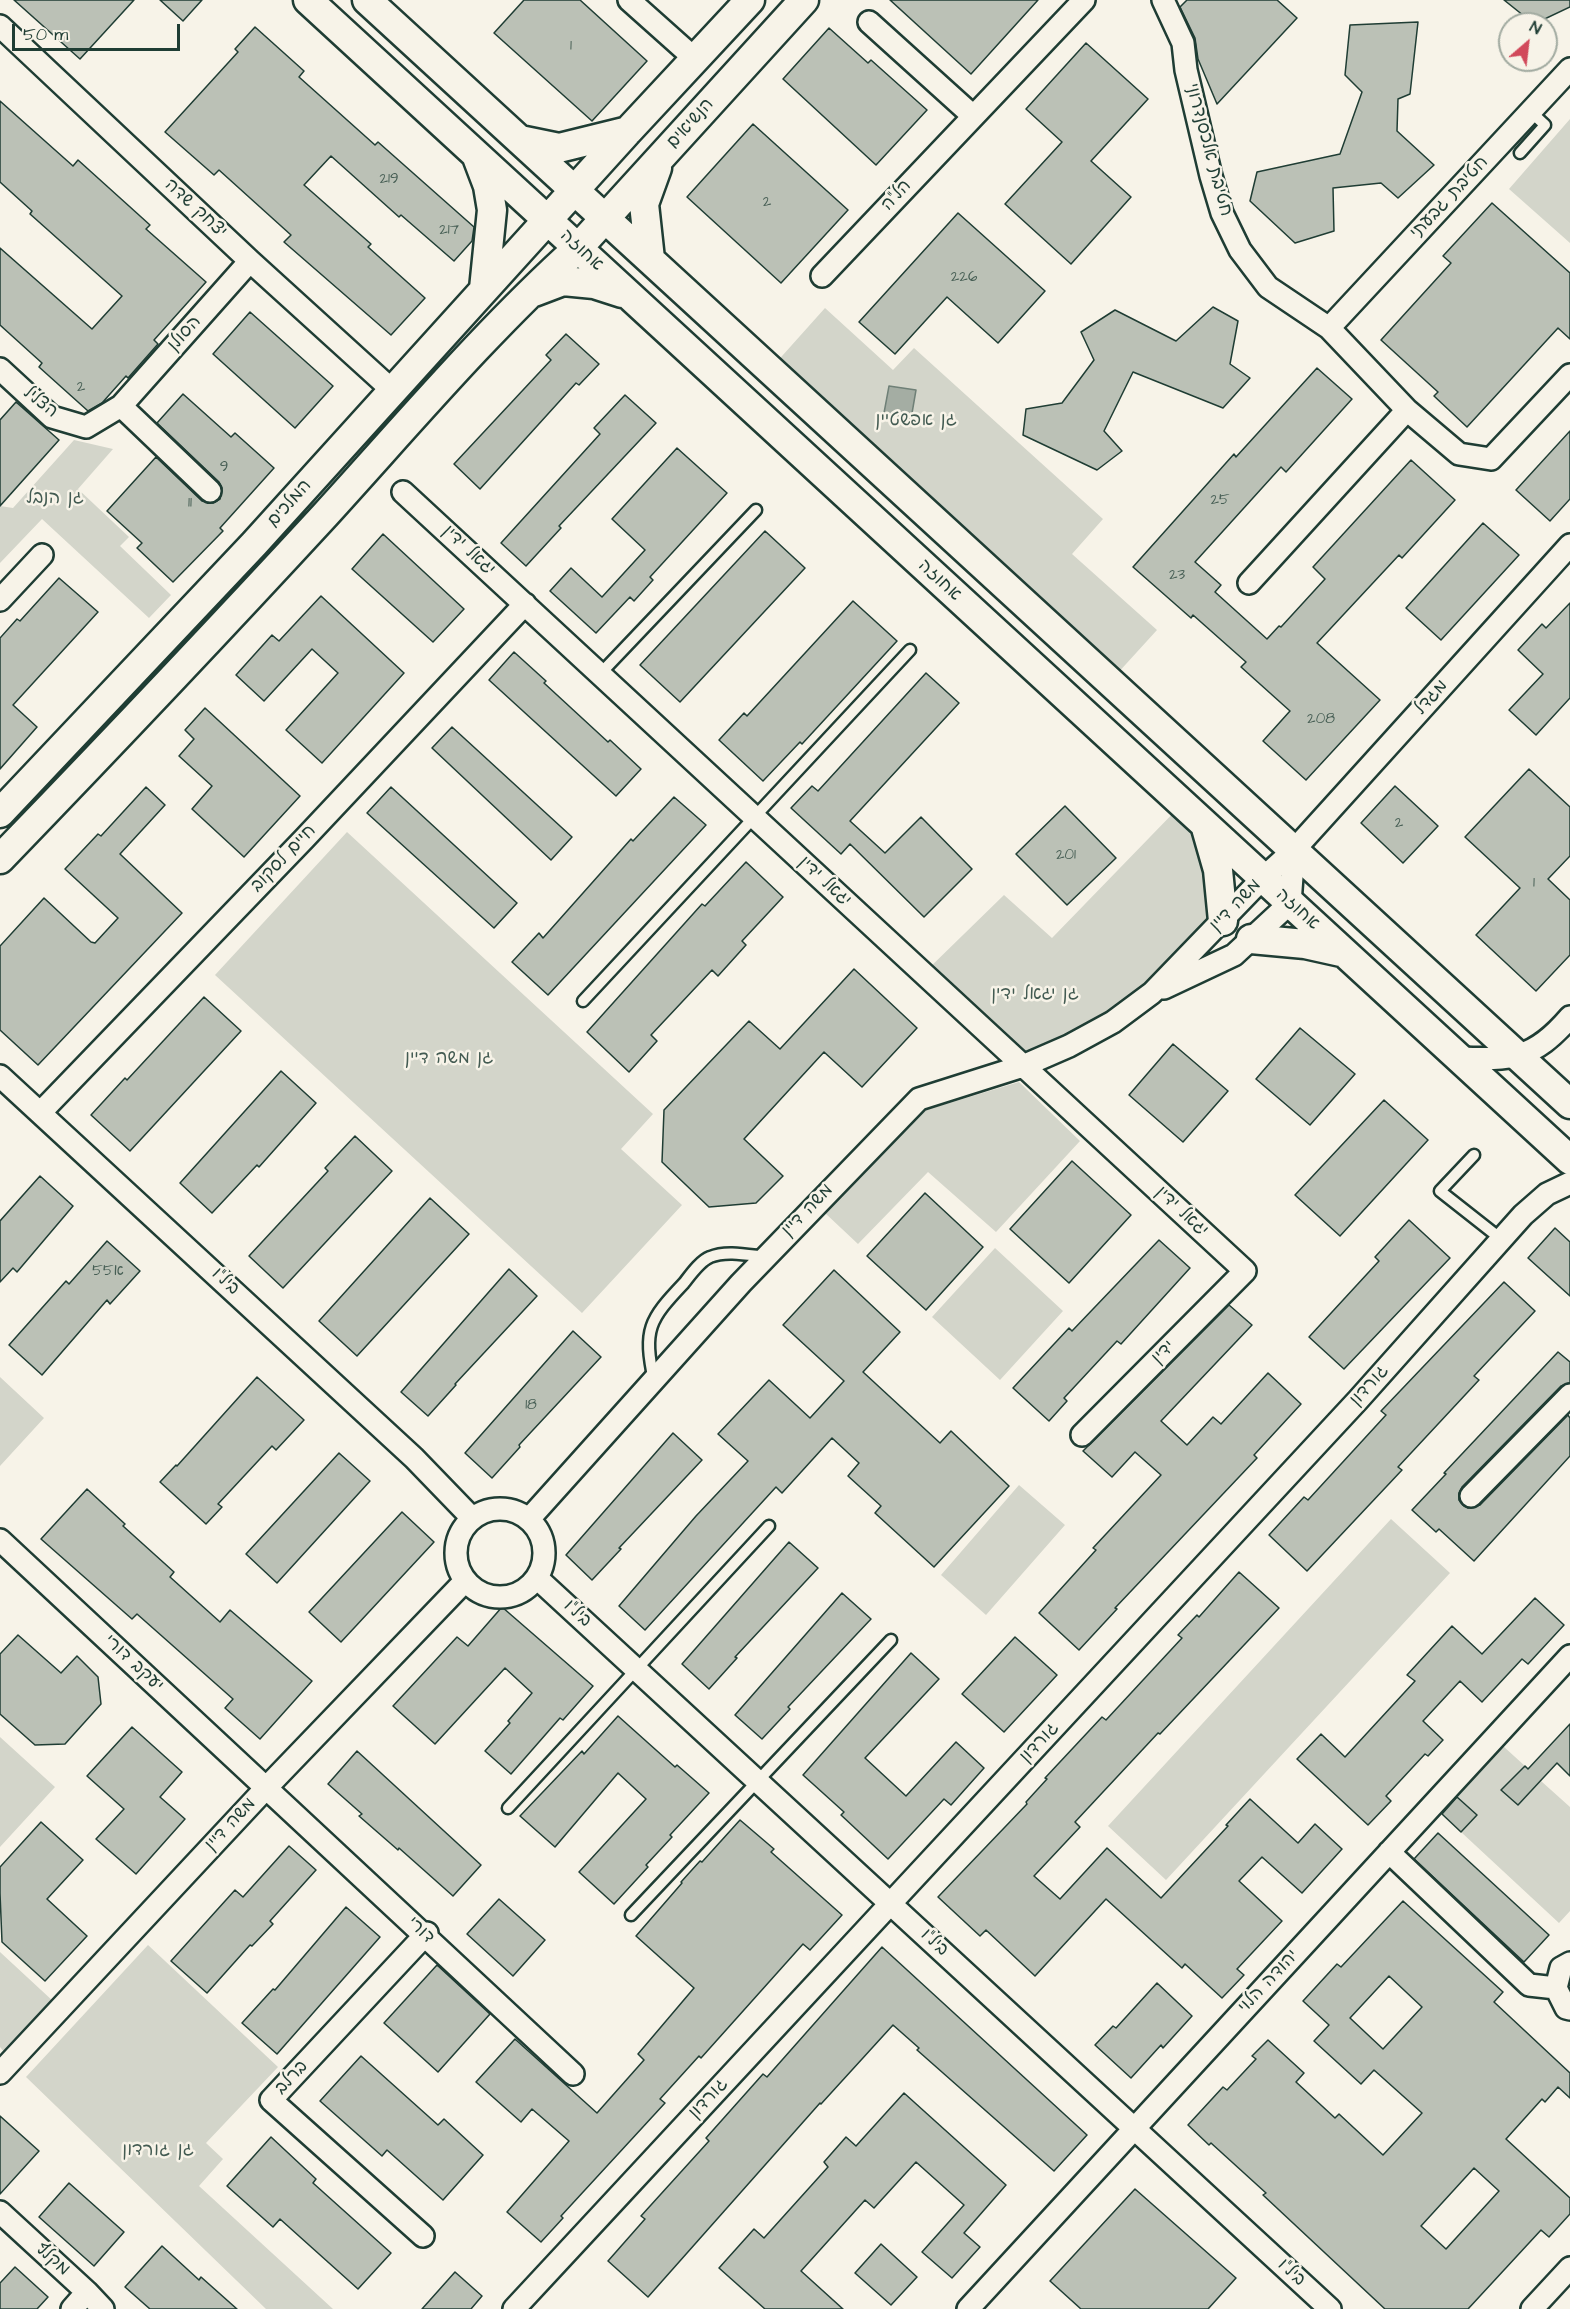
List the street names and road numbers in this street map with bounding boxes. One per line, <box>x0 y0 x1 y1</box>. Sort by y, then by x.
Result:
street label: חטיבת אלכסנדרוני <box>1180 81 1236 219</box>
street label: הנשיאים <box>663 94 719 154</box>
street label: חטיבת גבעתי <box>1406 152 1494 244</box>
street label: יצחק שדה <box>159 175 231 243</box>
street label: הל"ה <box>877 176 917 216</box>
street label: אחוזה <box>555 226 607 276</box>
street label: הסולן <box>163 312 207 356</box>
street label: הצליל <box>18 383 62 423</box>
street label: המלכים <box>263 476 317 532</box>
street label: יגאל ידין <box>437 521 499 581</box>
street label: אחוזה <box>913 556 965 606</box>
street label: מגדל <box>1411 676 1453 720</box>
street label: חיים לסקוב <box>247 821 321 897</box>
street label: יגאל ידין <box>793 852 855 912</box>
street label: משה דיין <box>1206 875 1266 937</box>
street label: אחוזה <box>1271 885 1323 935</box>
street label: משה דיין <box>778 1180 838 1242</box>
street label: יגאל ידין <box>1150 1182 1212 1242</box>
street label: ביל"ו <box>207 1264 243 1300</box>
street label: ידין <box>1148 1337 1180 1369</box>
street label: גורדון <box>1346 1361 1394 1411</box>
street label: ביל"ו <box>559 1596 595 1632</box>
street label: יעקב דורי <box>99 1631 167 1697</box>
street label: גורדון <box>1016 1718 1064 1768</box>
street label: משה דיין <box>201 1794 261 1856</box>
street label: דורי <box>402 1913 438 1949</box>
street label: ביל"ו <box>916 1925 952 1961</box>
street label: יהודה הלוי <box>1234 1946 1304 2018</box>
street label: ברלב <box>271 2056 313 2100</box>
street label: גורדון <box>685 2074 733 2124</box>
street label: מקלף <box>30 2239 74 2281</box>
street label: ביל"ו <box>1273 2255 1309 2291</box>

